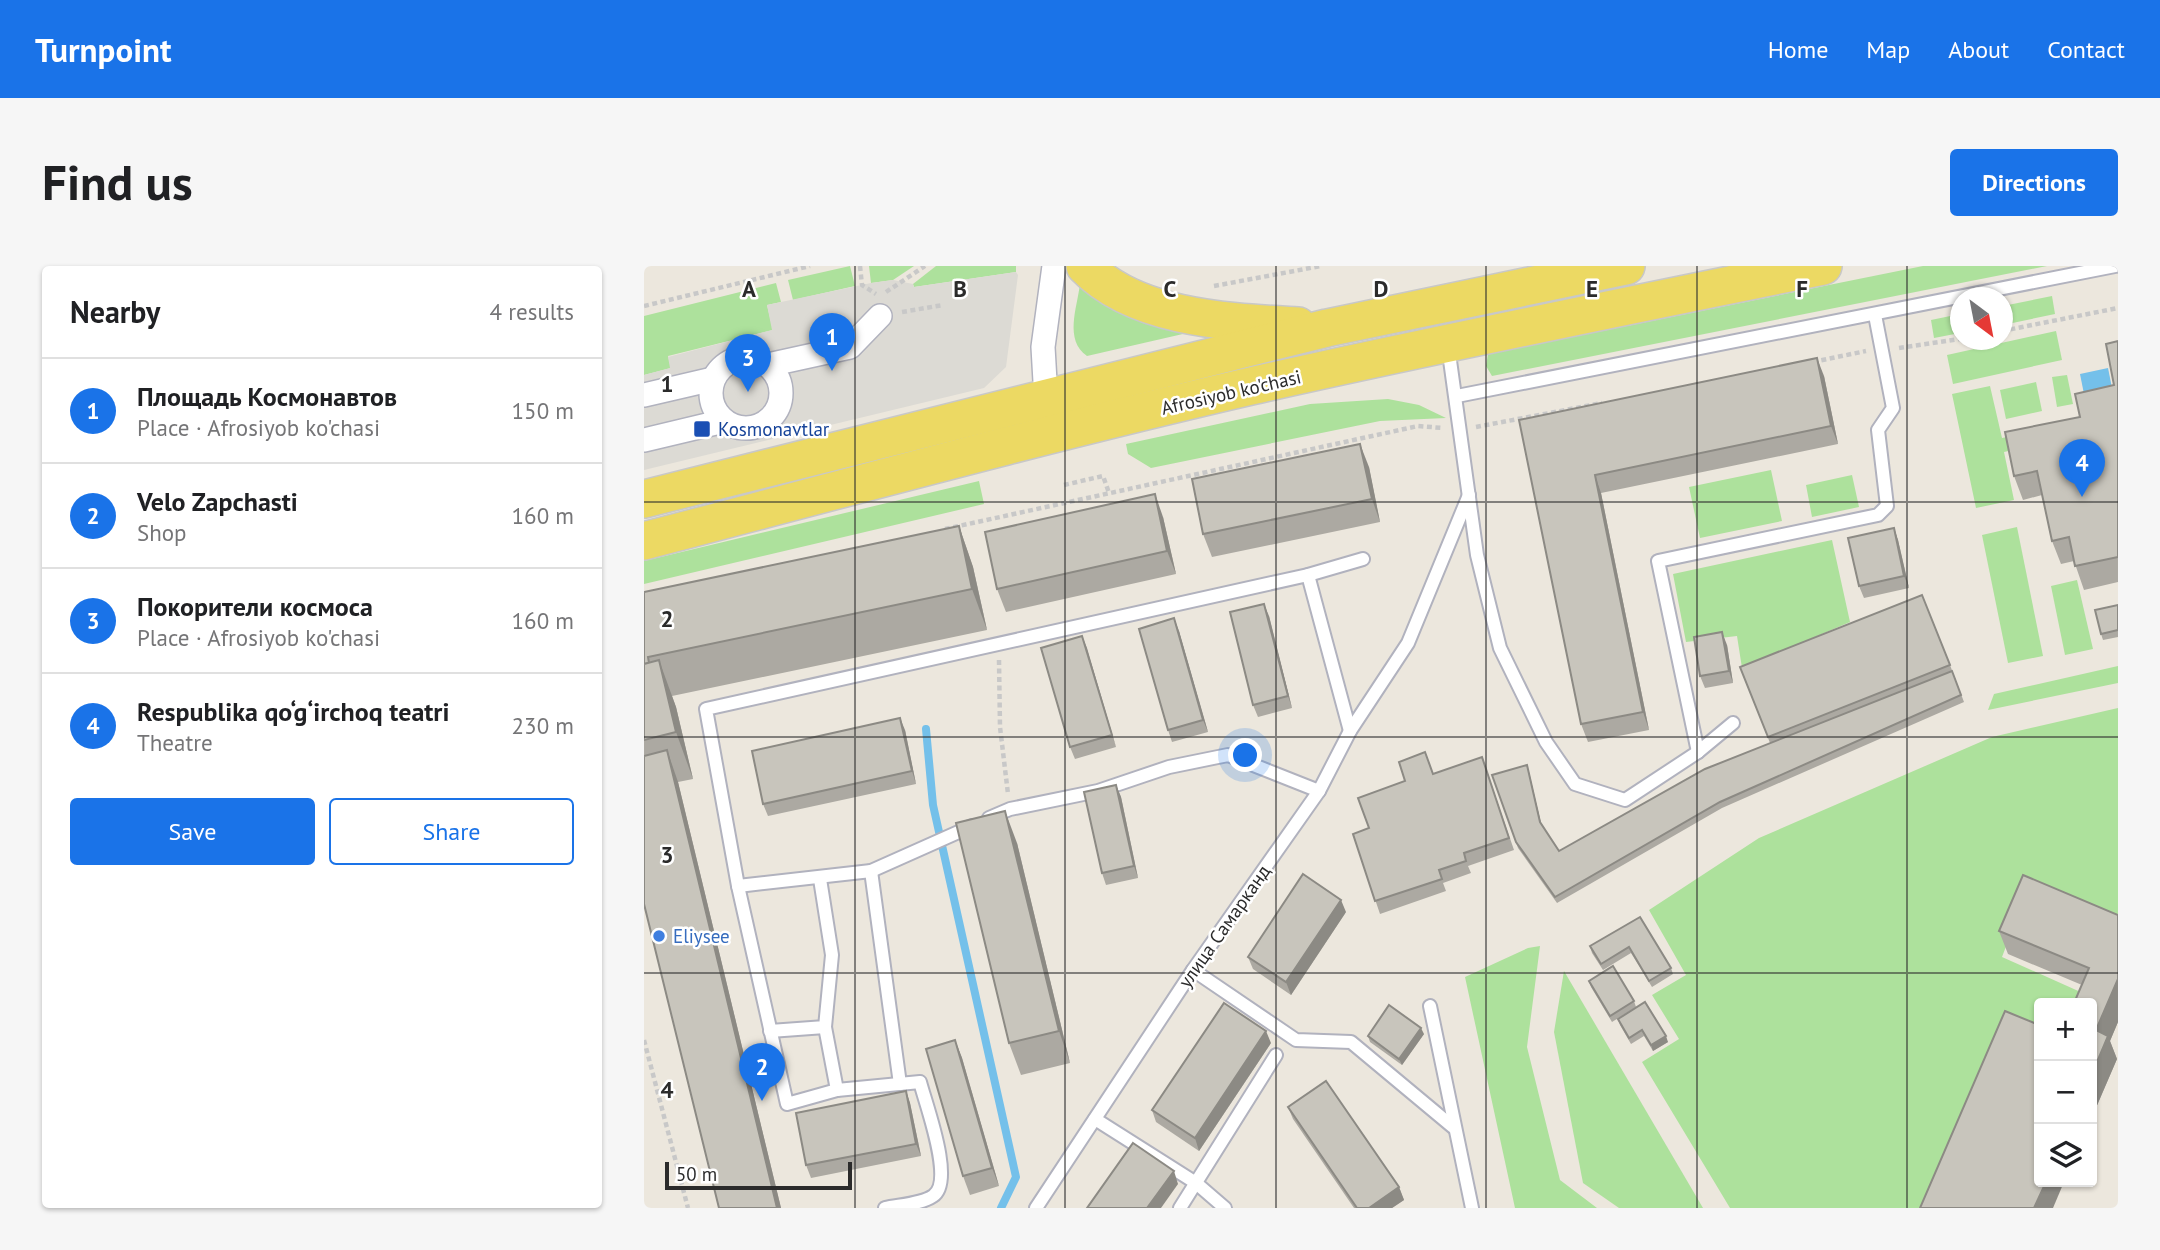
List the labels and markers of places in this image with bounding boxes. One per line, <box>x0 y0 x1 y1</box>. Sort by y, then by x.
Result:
pin: 1 <box>809 313 855 371</box>
pin: 3 <box>725 334 771 392</box>
place label: Kosmonavtlar <box>718 417 830 441</box>
marker: Kosmonavtlar <box>692 419 712 439</box>
pin: 4 <box>2059 439 2105 497</box>
place label: Eliysee <box>673 924 730 948</box>
marker: Eliysee <box>651 928 667 944</box>
pin: 2 <box>739 1043 785 1101</box>

